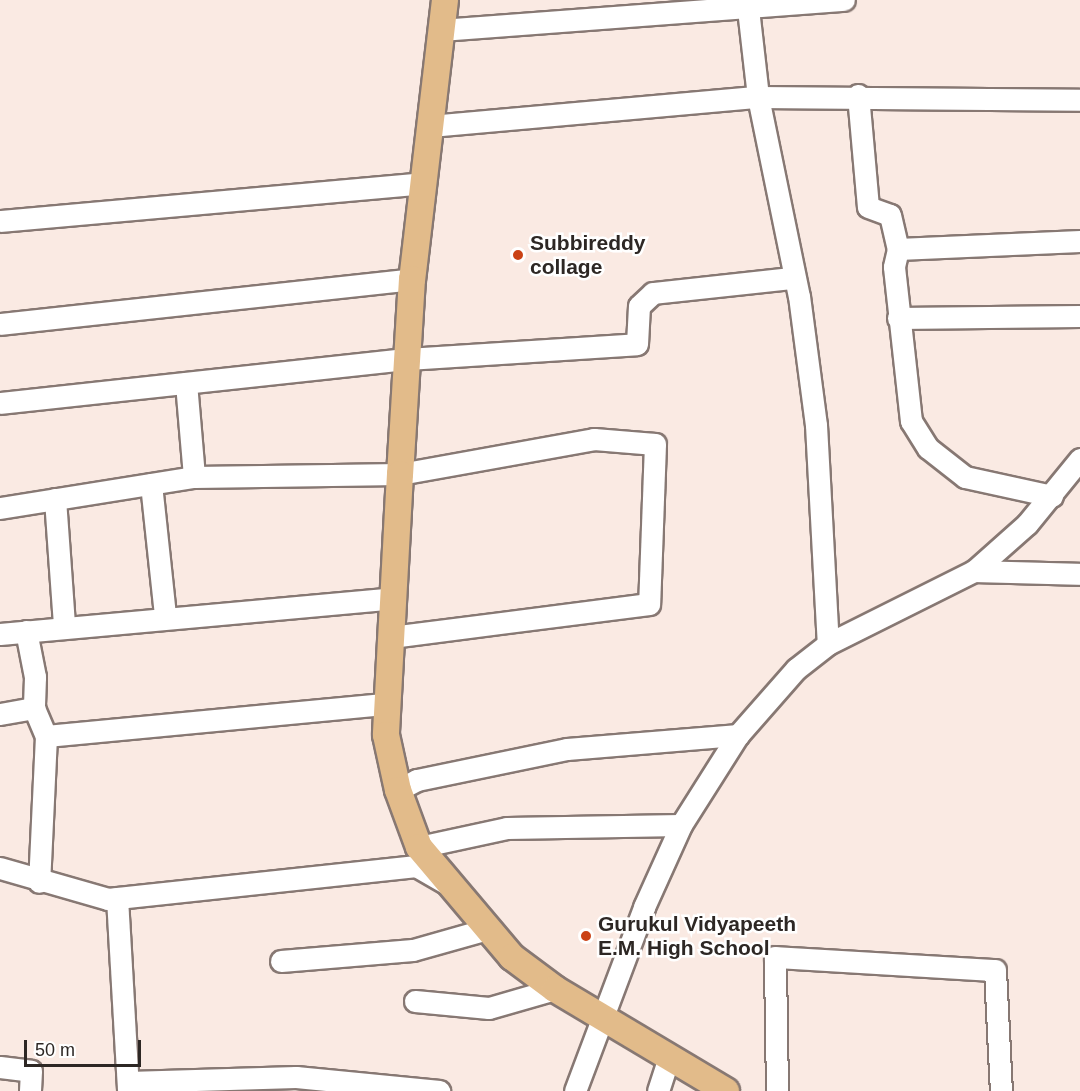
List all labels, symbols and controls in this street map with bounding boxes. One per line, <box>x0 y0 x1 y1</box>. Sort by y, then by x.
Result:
place label: Subbireddy collage <box>530 230 646 280</box>
marker: Subbireddy collage <box>511 248 525 262</box>
place label: Gurukul Vidyapeeth E.M. High School <box>598 911 796 961</box>
marker: Gurukul Vidyapeeth E.M. High School <box>579 929 593 943</box>
scale bar <box>27 1028 144 1066</box>
text: 50 m <box>35 1040 75 1060</box>

